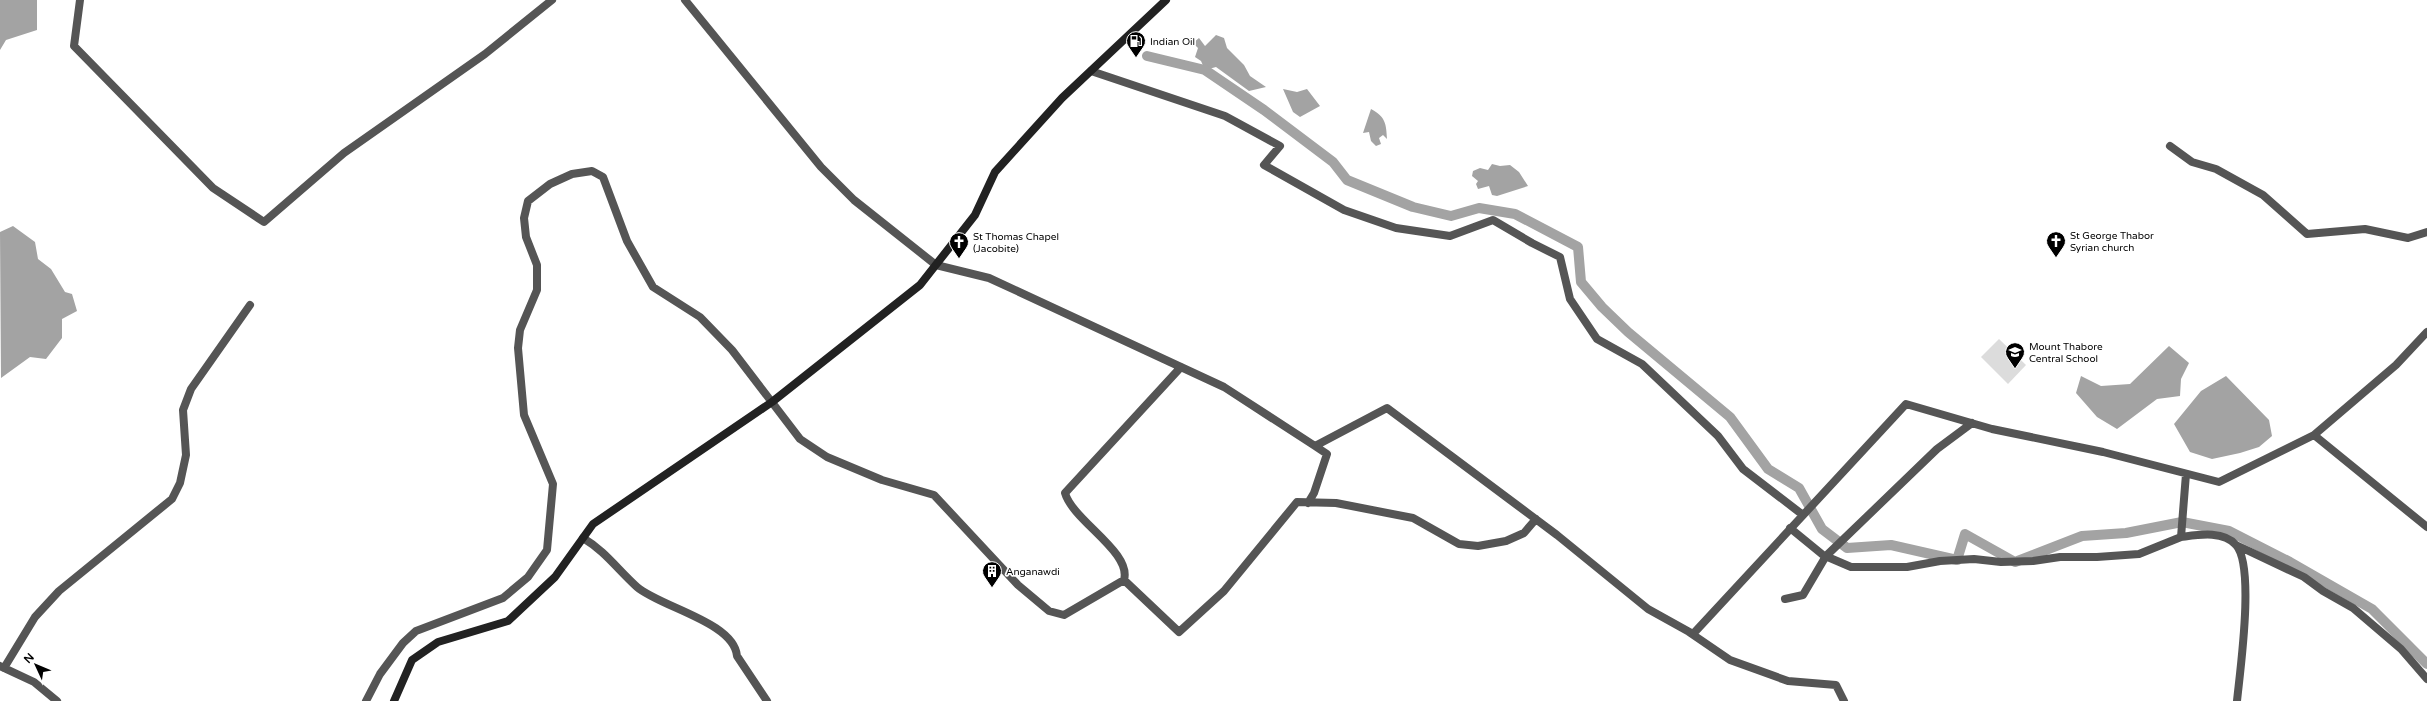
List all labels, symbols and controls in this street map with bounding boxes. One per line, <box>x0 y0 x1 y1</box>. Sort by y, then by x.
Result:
fuel station icon: Indian Oil <box>1125 30 1147 58</box>
place label: Indian Oil <box>1150 36 1195 48</box>
church icon: St George Thabor Syrian church <box>2045 230 2067 258</box>
place label: St George Thabor Syrian church <box>2070 230 2154 254</box>
church icon: St Thomas Chapel (Jacobite) <box>948 231 970 259</box>
place label: St Thomas Chapel (Jacobite) <box>973 231 1059 255</box>
school or university icon: Mount Thabore Central School <box>2004 341 2026 369</box>
place label: Mount Thabore Central School <box>2029 341 2103 365</box>
building icon: Anganawdi <box>981 560 1003 588</box>
place label: Anganawdi <box>1006 566 1060 578</box>
north arrow <box>16 645 56 685</box>
text: N <box>21 651 37 666</box>

